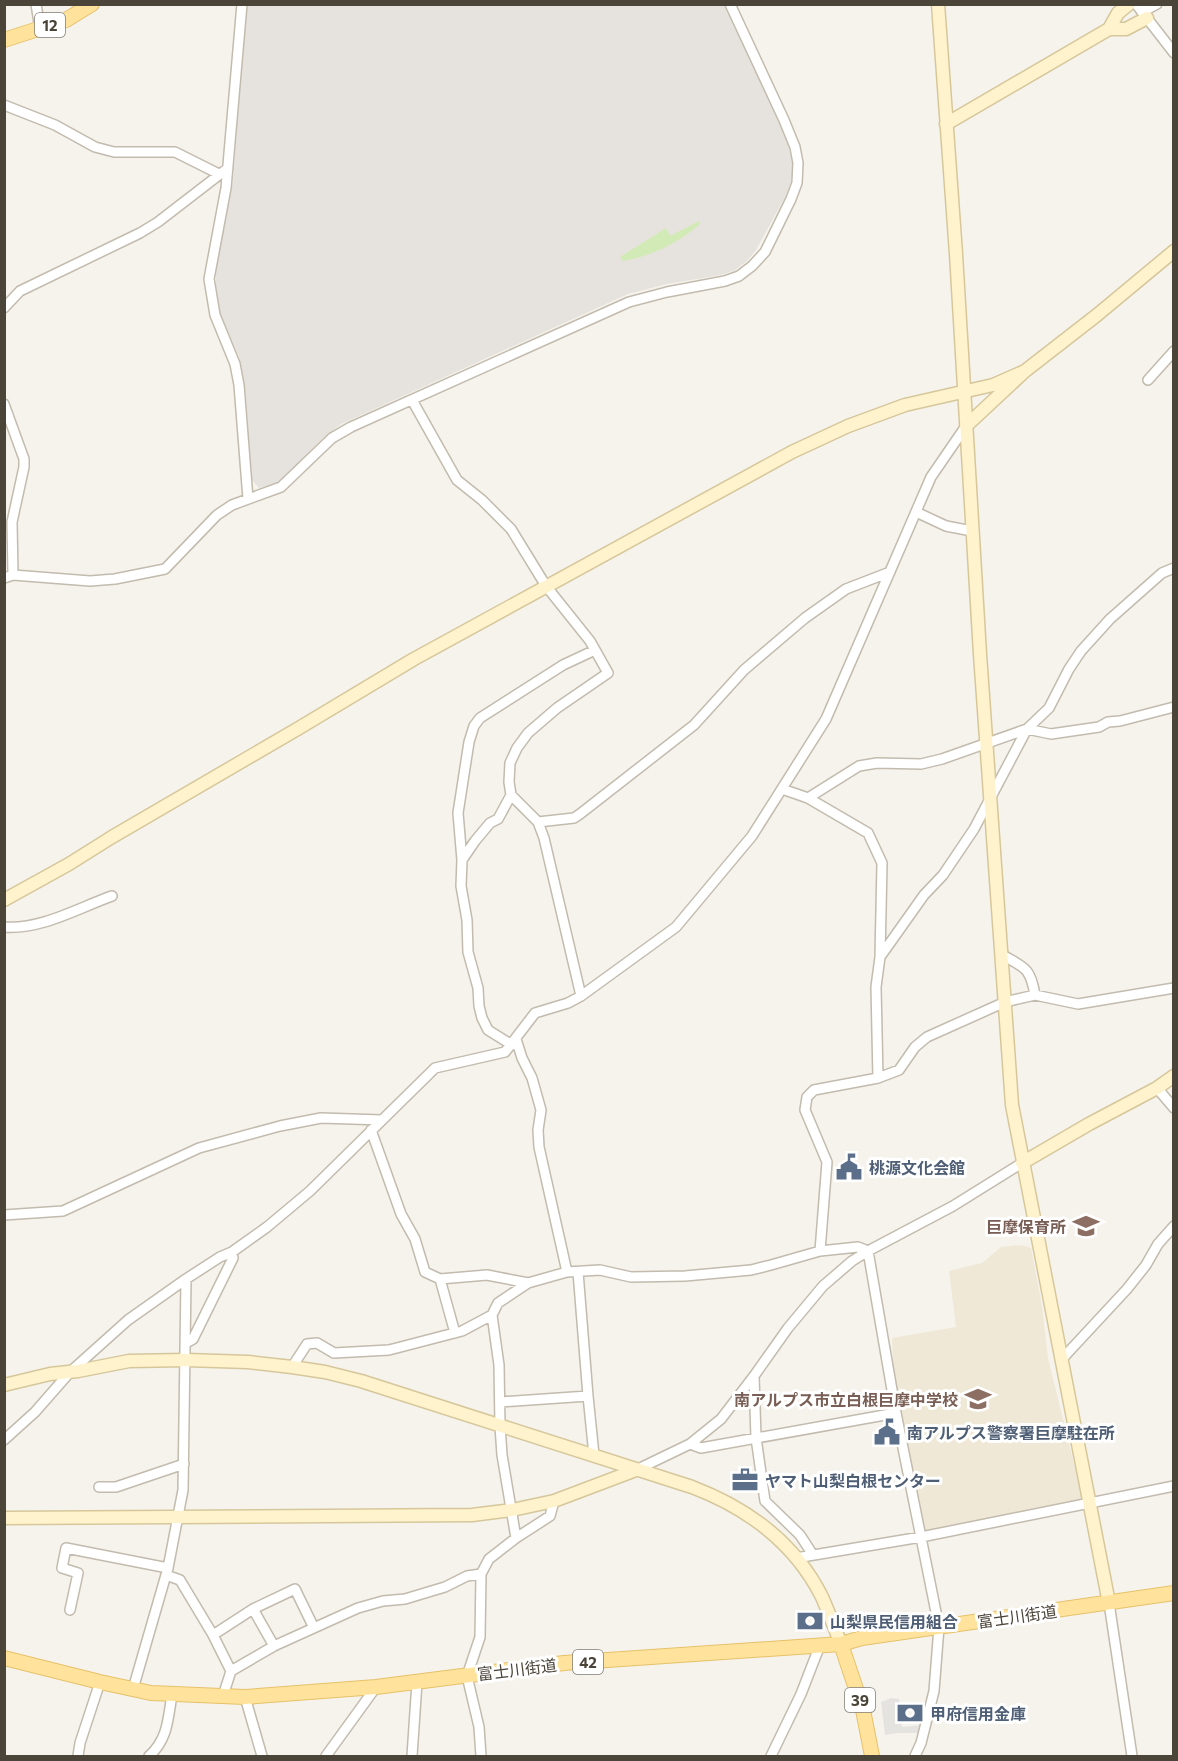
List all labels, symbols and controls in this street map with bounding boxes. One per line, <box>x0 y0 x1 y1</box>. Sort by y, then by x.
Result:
road number: 12 <box>35 13 65 37</box>
public building icon: 桃源文化会館 <box>834 1152 864 1182</box>
place label: 桃源文化会館 <box>869 1158 965 1177</box>
school or university icon: 巨摩保育所 <box>1071 1211 1101 1241</box>
place label: 巨摩保育所 <box>986 1217 1066 1236</box>
school or university icon: 南アルプス市立白根巨摩中学校 <box>963 1384 993 1414</box>
place label: 南アルプス市立白根巨摩中学校 <box>734 1390 958 1409</box>
public building icon: 南アルプス警察署巨摩駐在所 <box>872 1417 902 1447</box>
place label: 南アルプス警察署巨摩駐在所 <box>907 1423 1115 1442</box>
office icon: ヤマト山梨白根センター <box>730 1465 760 1495</box>
place label: ヤマト山梨白根センター <box>765 1471 941 1490</box>
street label: 富士川街道 <box>976 1601 1058 1631</box>
bank icon: 山梨県民信用組合 <box>795 1606 825 1636</box>
place label: 山梨県民信用組合 <box>830 1612 958 1631</box>
road number: 42 <box>573 1650 603 1674</box>
street label: 富士川街道 <box>476 1655 558 1683</box>
road number: 39 <box>845 1688 875 1712</box>
bank icon: 甲府信用金庫 <box>895 1698 925 1728</box>
place label: 甲府信用金庫 <box>930 1704 1026 1723</box>

